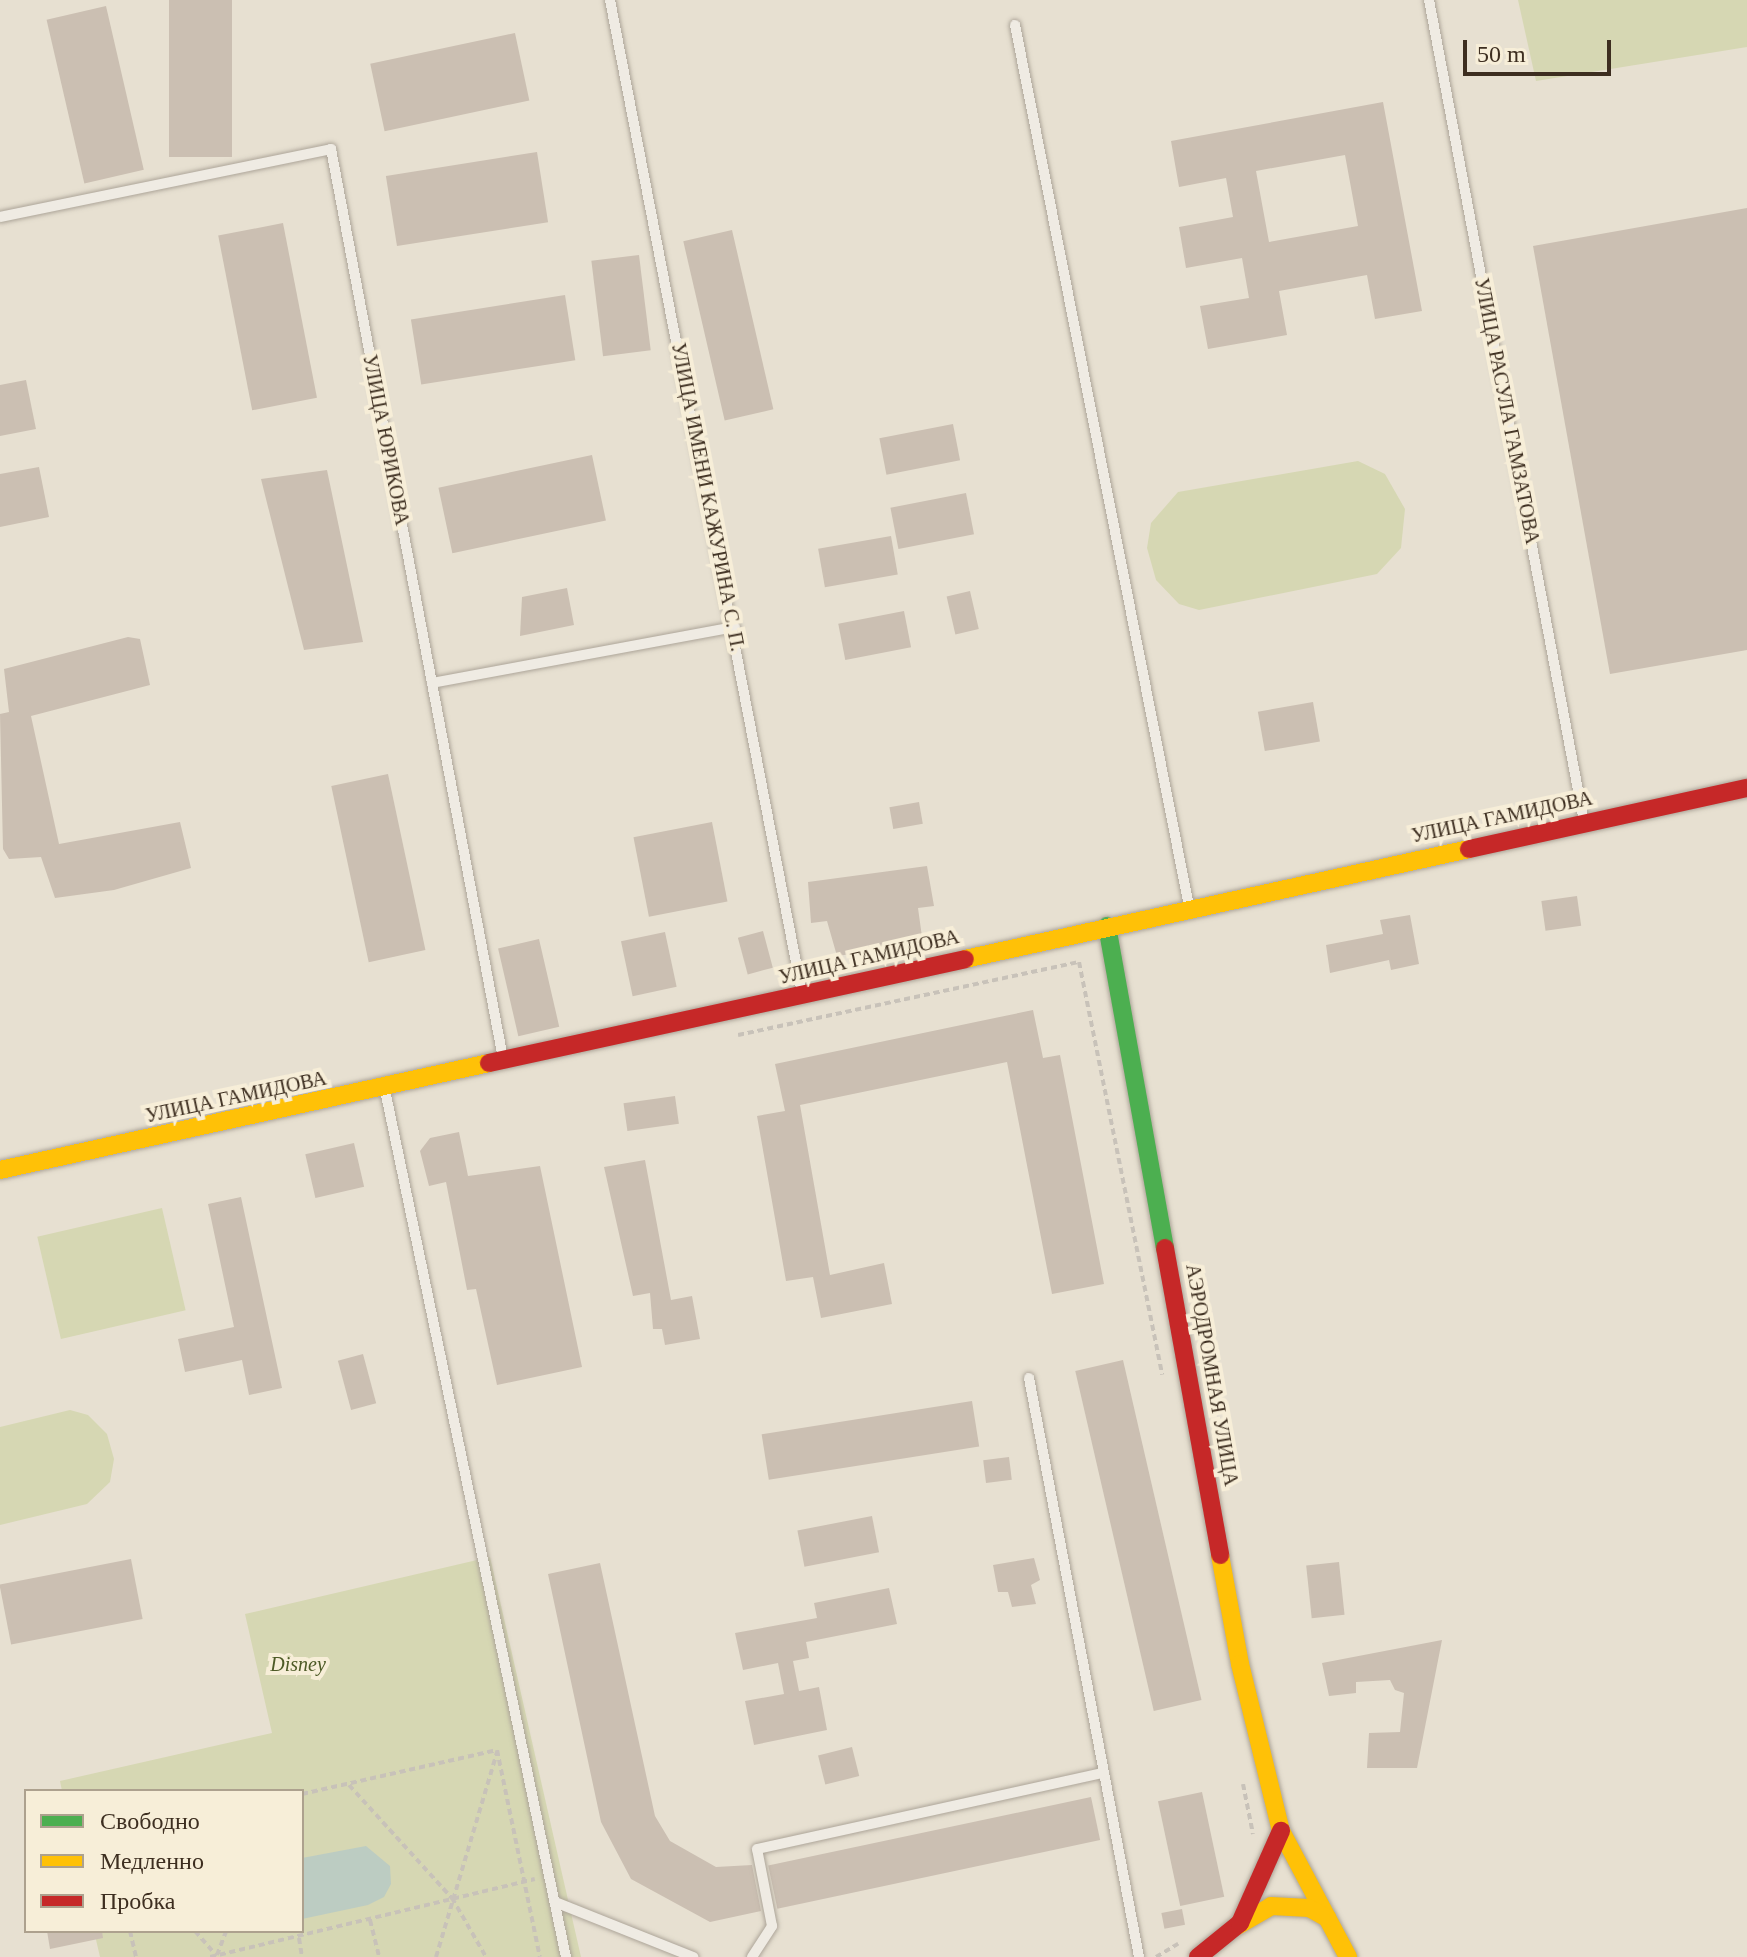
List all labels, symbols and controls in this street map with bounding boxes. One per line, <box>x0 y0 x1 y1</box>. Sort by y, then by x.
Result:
scale bar <box>1467 24 1615 74</box>
text: 50 m <box>1477 41 1526 67</box>
street label: УЛИЦА РАСУЛА ГАМЗАТОВА <box>1469 276 1545 546</box>
street label: УЛИЦА ИМЕНИ КАЖУРИНА С. П. <box>666 341 750 653</box>
street label: УЛИЦА ЮРИКОВА <box>358 352 414 528</box>
street label: УЛИЦА ГАМИДОВА <box>1409 786 1595 848</box>
street label: УЛИЦА ГАМИДОВА <box>776 925 962 989</box>
street label: УЛИЦА ГАМИДОВА <box>143 1066 329 1128</box>
street label: АЭРОДРОМНАЯ УЛИЦА <box>1181 1262 1243 1488</box>
park label: Disney <box>270 1652 326 1676</box>
legend <box>24 1789 304 1933</box>
text: Свободно <box>100 1808 200 1834</box>
text: Медленно <box>100 1848 204 1874</box>
text: Пробка <box>100 1888 176 1914</box>

